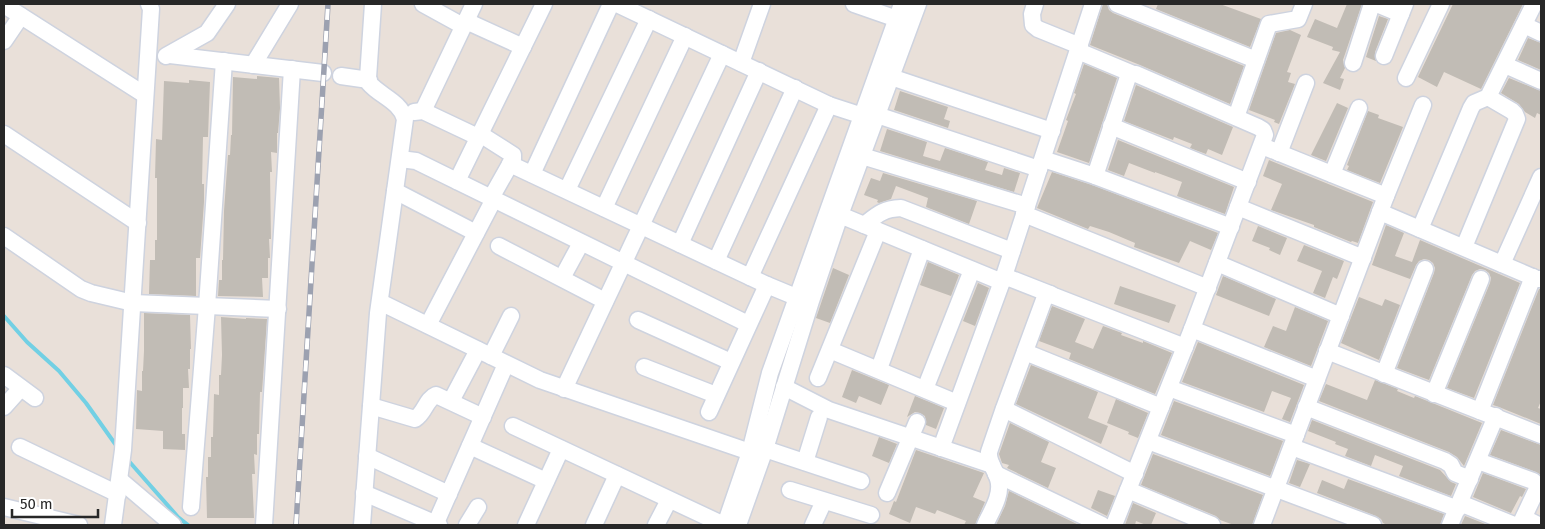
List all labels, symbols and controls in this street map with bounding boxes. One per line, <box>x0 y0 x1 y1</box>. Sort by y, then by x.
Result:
scale bar <box>12 486 99 518</box>
text: 50 m <box>20 495 53 513</box>

